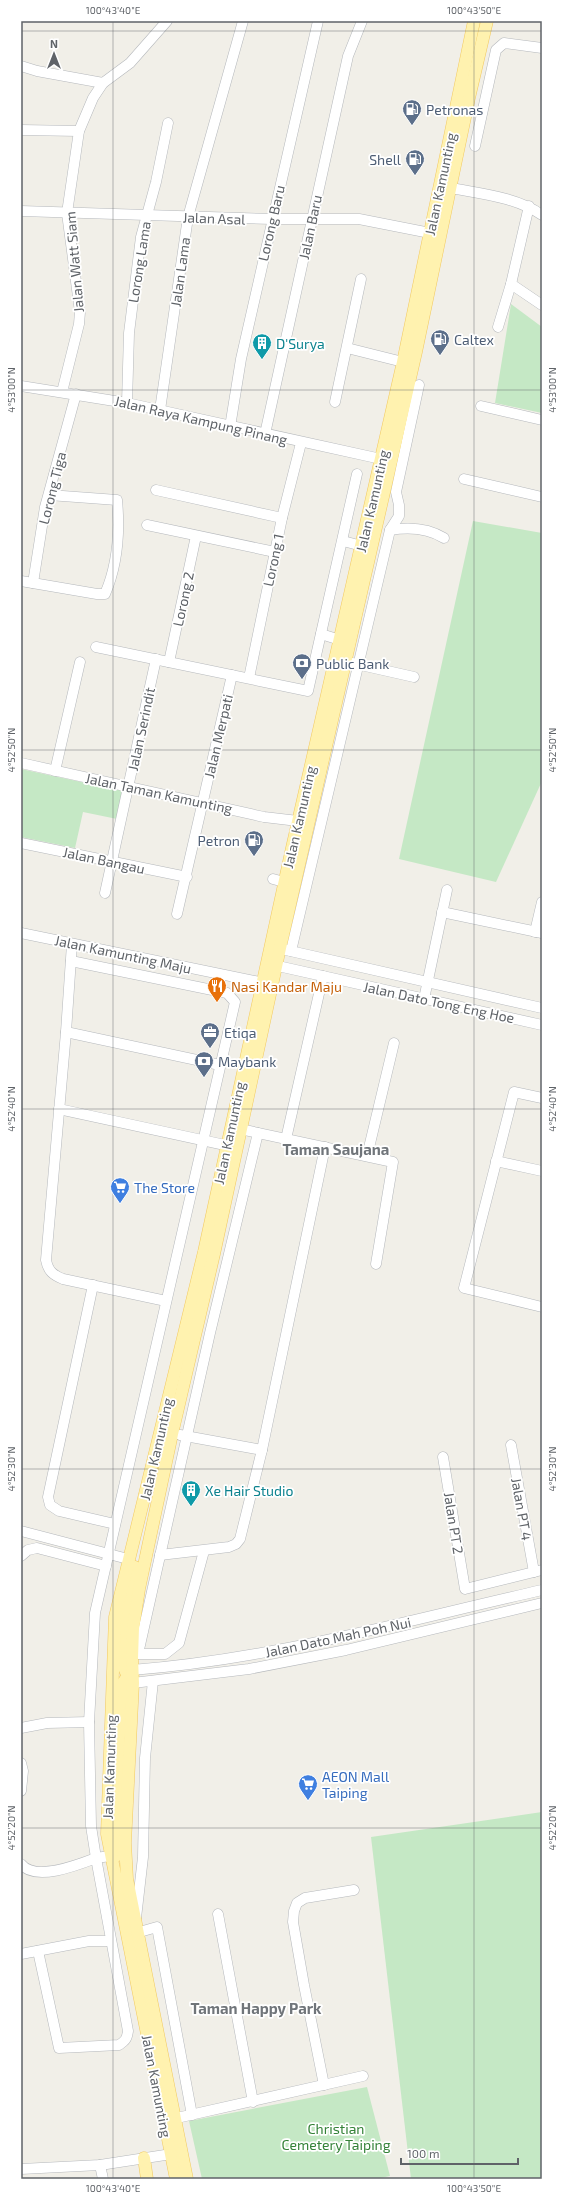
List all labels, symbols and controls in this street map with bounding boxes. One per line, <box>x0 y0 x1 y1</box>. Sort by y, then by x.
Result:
text: 100°43'40"E <box>86 4 141 16</box>
text: 100°43'50"E <box>447 4 501 16</box>
north arrow <box>34 34 74 74</box>
text: N <box>50 37 58 50</box>
fuel station icon: Petronas <box>401 98 423 126</box>
place label: Petronas <box>426 101 483 118</box>
street label: Jalan Kamunting <box>421 131 459 237</box>
fuel station icon: Shell <box>404 148 426 176</box>
place label: Shell <box>369 151 402 168</box>
street label: Lorong Baru <box>254 183 288 263</box>
street label: Jalan Baru <box>295 193 325 261</box>
street label: Jalan Asal <box>182 208 247 228</box>
street label: Jalan Watt Siam <box>61 211 87 313</box>
street label: Lorong Lama <box>124 220 154 304</box>
street label: Jalan Lama <box>167 236 193 308</box>
fuel station icon: Caltex <box>429 328 451 356</box>
place label: Caltex <box>454 331 495 348</box>
building icon: D'Surya <box>251 332 273 360</box>
place label: D'Surya <box>276 335 325 352</box>
text: 4°53'00"N <box>5 367 17 413</box>
text: 4°53'00"N <box>546 367 558 413</box>
street label: Jalan Raya Kampung Pinang <box>113 392 289 448</box>
street label: Jalan Kamunting <box>352 448 392 554</box>
street label: Lorong Tiga <box>35 450 69 526</box>
street label: Lorong 1 <box>259 532 287 588</box>
street label: Lorong 2 <box>169 570 197 628</box>
bank icon: Public Bank <box>291 652 313 680</box>
place label: Public Bank <box>316 655 389 672</box>
street label: Jalan Serindit <box>124 686 158 772</box>
street label: Jalan Merpati <box>200 692 236 780</box>
text: 4°52'50"N <box>5 728 17 772</box>
text: 4°52'50"N <box>546 728 558 772</box>
street label: Jalan Kamunting <box>279 764 319 870</box>
street label: Jalan Taman Kamunting <box>84 769 234 817</box>
fuel station icon: Petron <box>243 829 265 857</box>
place label: Petron <box>197 832 240 849</box>
street label: Jalan Bangau <box>61 843 147 877</box>
street label: Jalan Kamunting Maju <box>53 931 193 977</box>
restaurant icon: Nasi Kandar Maju <box>206 975 228 1003</box>
place label: Nasi Kandar Maju <box>231 978 342 995</box>
street label: Jalan Dato Tong Eng Hoe <box>362 978 516 1026</box>
office icon: Etiqa <box>199 1021 221 1049</box>
place label: Etiqa <box>224 1024 256 1041</box>
bank icon: Maybank <box>193 1050 215 1078</box>
place label: Maybank <box>218 1053 276 1070</box>
street label: Jalan Kamunting <box>210 1080 248 1186</box>
text: 4°52'40"N <box>5 1086 17 1132</box>
text: 4°52'40"N <box>546 1086 558 1132</box>
district label: Taman Saujana <box>283 1140 389 1158</box>
supermarket icon: The Store <box>109 1176 131 1204</box>
place label: The Store <box>134 1179 195 1196</box>
street label: Jalan Kamunting <box>136 1396 176 1502</box>
text: 4°52'30"N <box>5 1446 17 1492</box>
text: 4°52'30"N <box>546 1446 558 1492</box>
street label: Jalan PT 4 <box>508 1476 536 1542</box>
building icon: Xe Hair Studio <box>180 1479 202 1507</box>
place label: Xe Hair Studio <box>205 1482 294 1499</box>
street label: Jalan PT 2 <box>441 1491 467 1555</box>
street label: Jalan Dato Mah Poh Nui <box>263 1613 413 1661</box>
street label: Jalan Kamunting <box>99 1714 119 1820</box>
place label: AEON Mall Taiping <box>322 1768 390 1801</box>
supermarket icon: AEON Mall Taiping <box>297 1773 319 1801</box>
text: 4°52'20"N <box>5 1805 17 1851</box>
text: 4°52'20"N <box>546 1805 558 1851</box>
district label: Taman Happy Park <box>190 1999 322 2018</box>
street label: Jalan Kamunting <box>139 2033 175 2139</box>
park label: Christian Cemetery Taiping <box>281 2120 391 2153</box>
scale bar <box>401 2140 518 2166</box>
text: 100 m <box>407 2146 439 2160</box>
text: 100°43'40"E <box>86 2182 141 2194</box>
text: 100°43'50"E <box>447 2182 501 2194</box>

